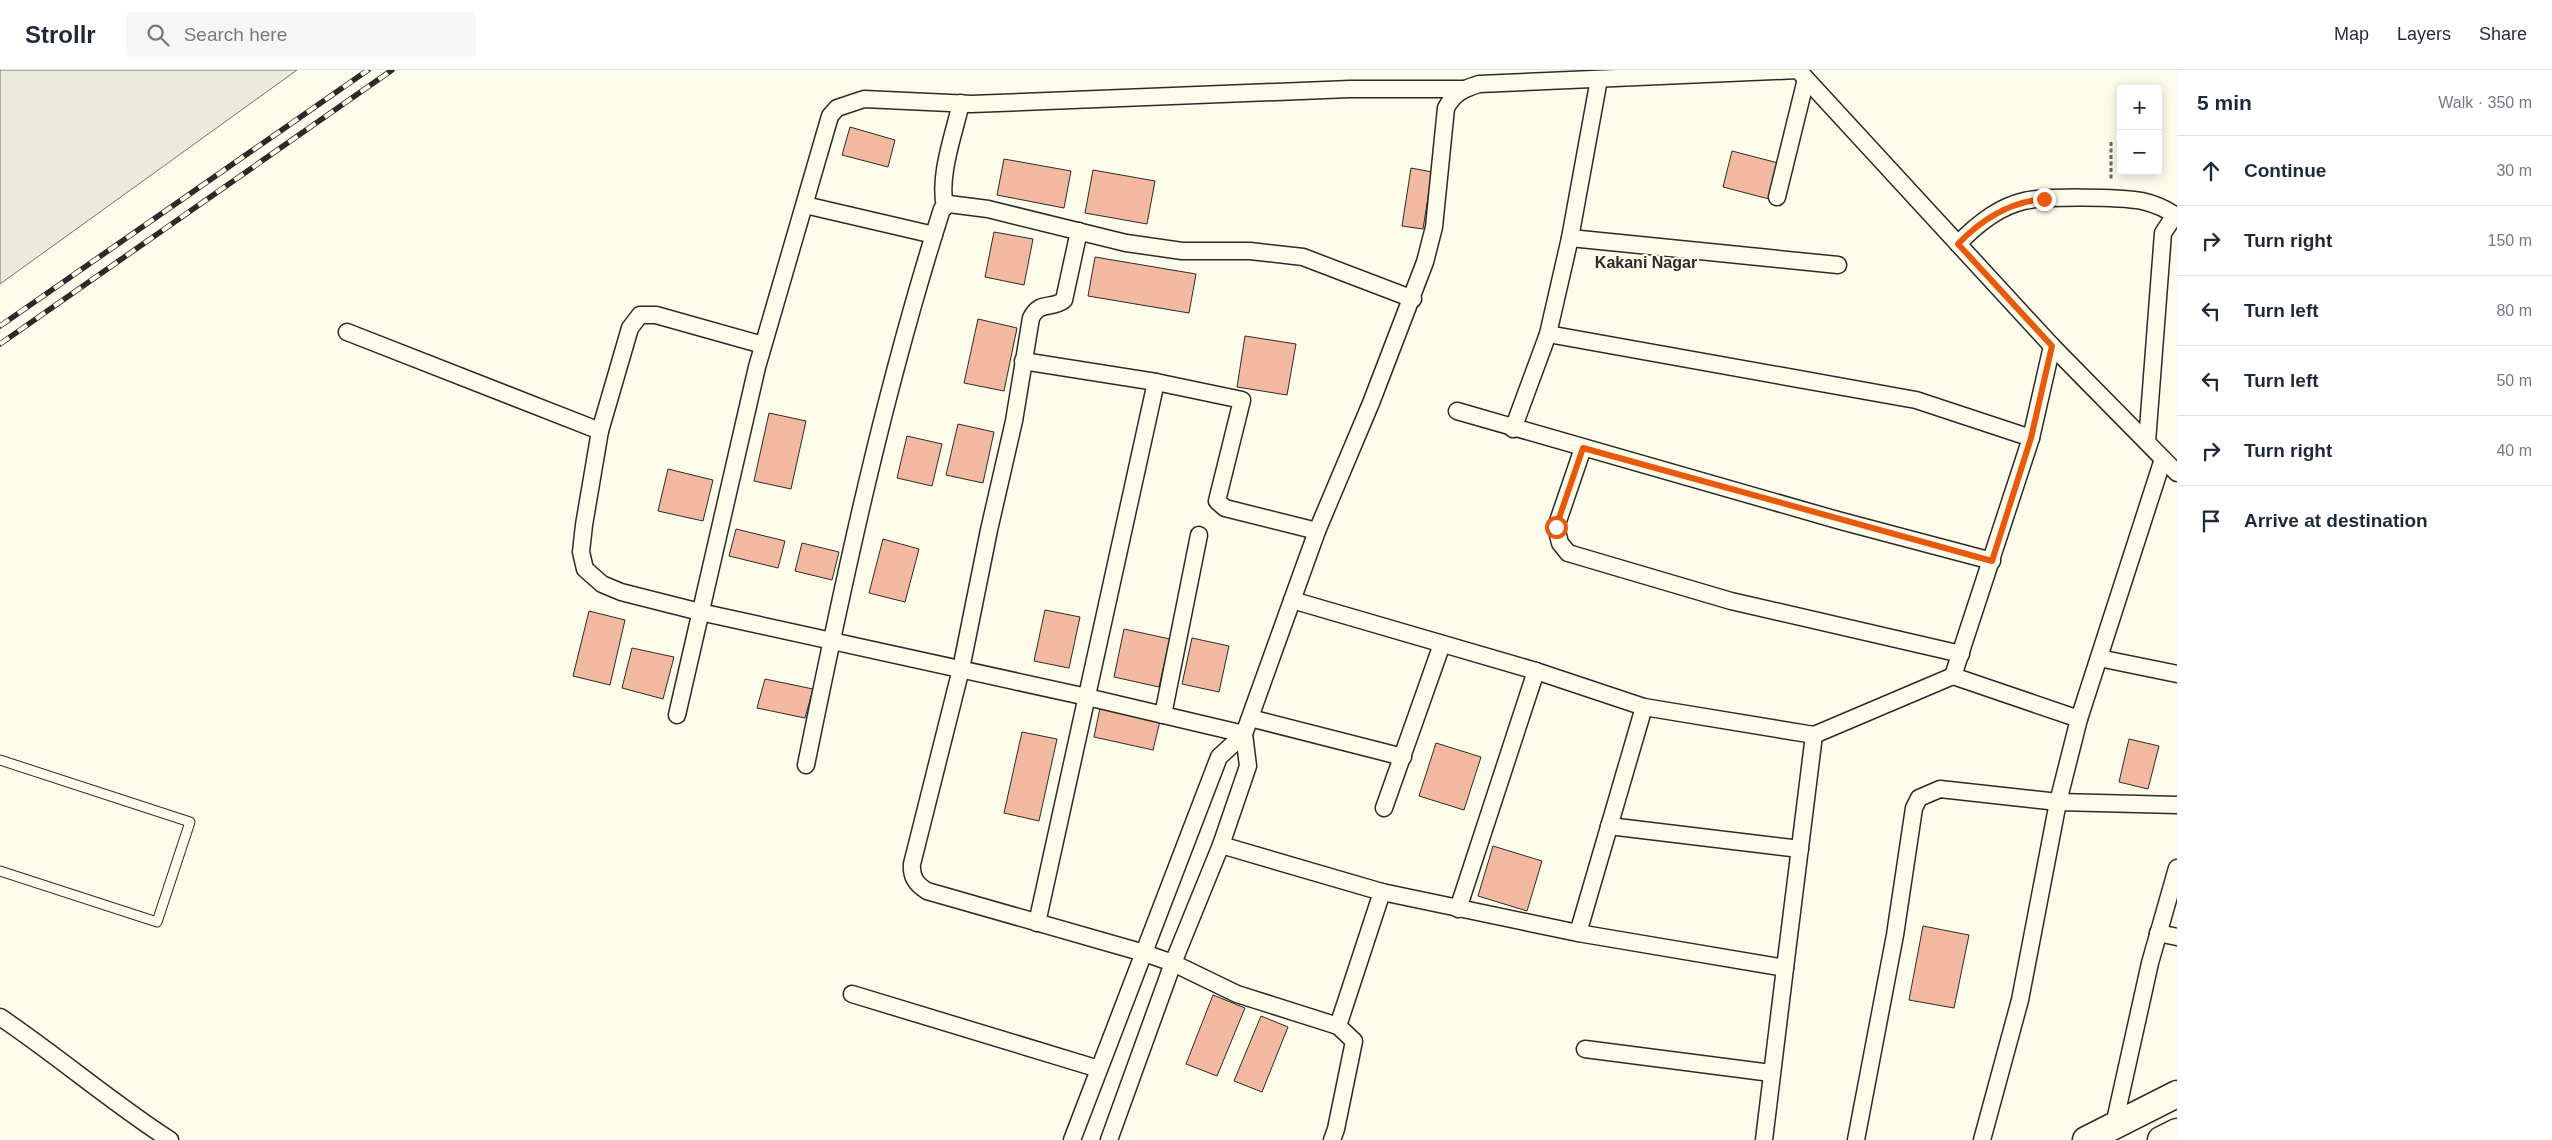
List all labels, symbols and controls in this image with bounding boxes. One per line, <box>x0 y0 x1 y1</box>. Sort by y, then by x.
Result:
search box <box>126 12 476 57</box>
text: Strollr <box>25 21 96 48</box>
icon: search <box>144 21 172 49</box>
text: Search here <box>184 24 287 45</box>
text: Map <box>2334 24 2369 44</box>
text: Layers <box>2397 24 2451 44</box>
text: Share <box>2479 24 2527 44</box>
map controls <box>2117 85 2162 175</box>
button: + <box>2117 85 2162 130</box>
text: 5 min <box>2197 91 2252 114</box>
text: Walk · 350 m <box>2438 94 2532 111</box>
button: − <box>2117 130 2162 175</box>
icon: ahead <box>2197 157 2225 185</box>
text: Continue <box>2244 160 2326 181</box>
text: 30 m <box>2496 162 2532 179</box>
route end <box>2033 188 2056 211</box>
icon: right <box>2197 227 2225 255</box>
text: Turn right <box>2244 230 2332 251</box>
text: 150 m <box>2488 232 2532 249</box>
district label: Kakani Nagar <box>1595 254 1697 271</box>
icon: left <box>2197 297 2225 325</box>
text: Turn left <box>2244 300 2319 321</box>
text: 80 m <box>2496 302 2532 319</box>
icon: left <box>2197 367 2225 395</box>
text: Turn left <box>2244 370 2319 391</box>
text: 50 m <box>2496 372 2532 389</box>
icon: right <box>2197 437 2225 465</box>
text: Turn right <box>2244 440 2332 461</box>
text: 40 m <box>2496 442 2532 459</box>
icon: arrive <box>2197 507 2225 535</box>
text: Arrive at destination <box>2244 510 2428 531</box>
route start <box>1545 516 1568 539</box>

